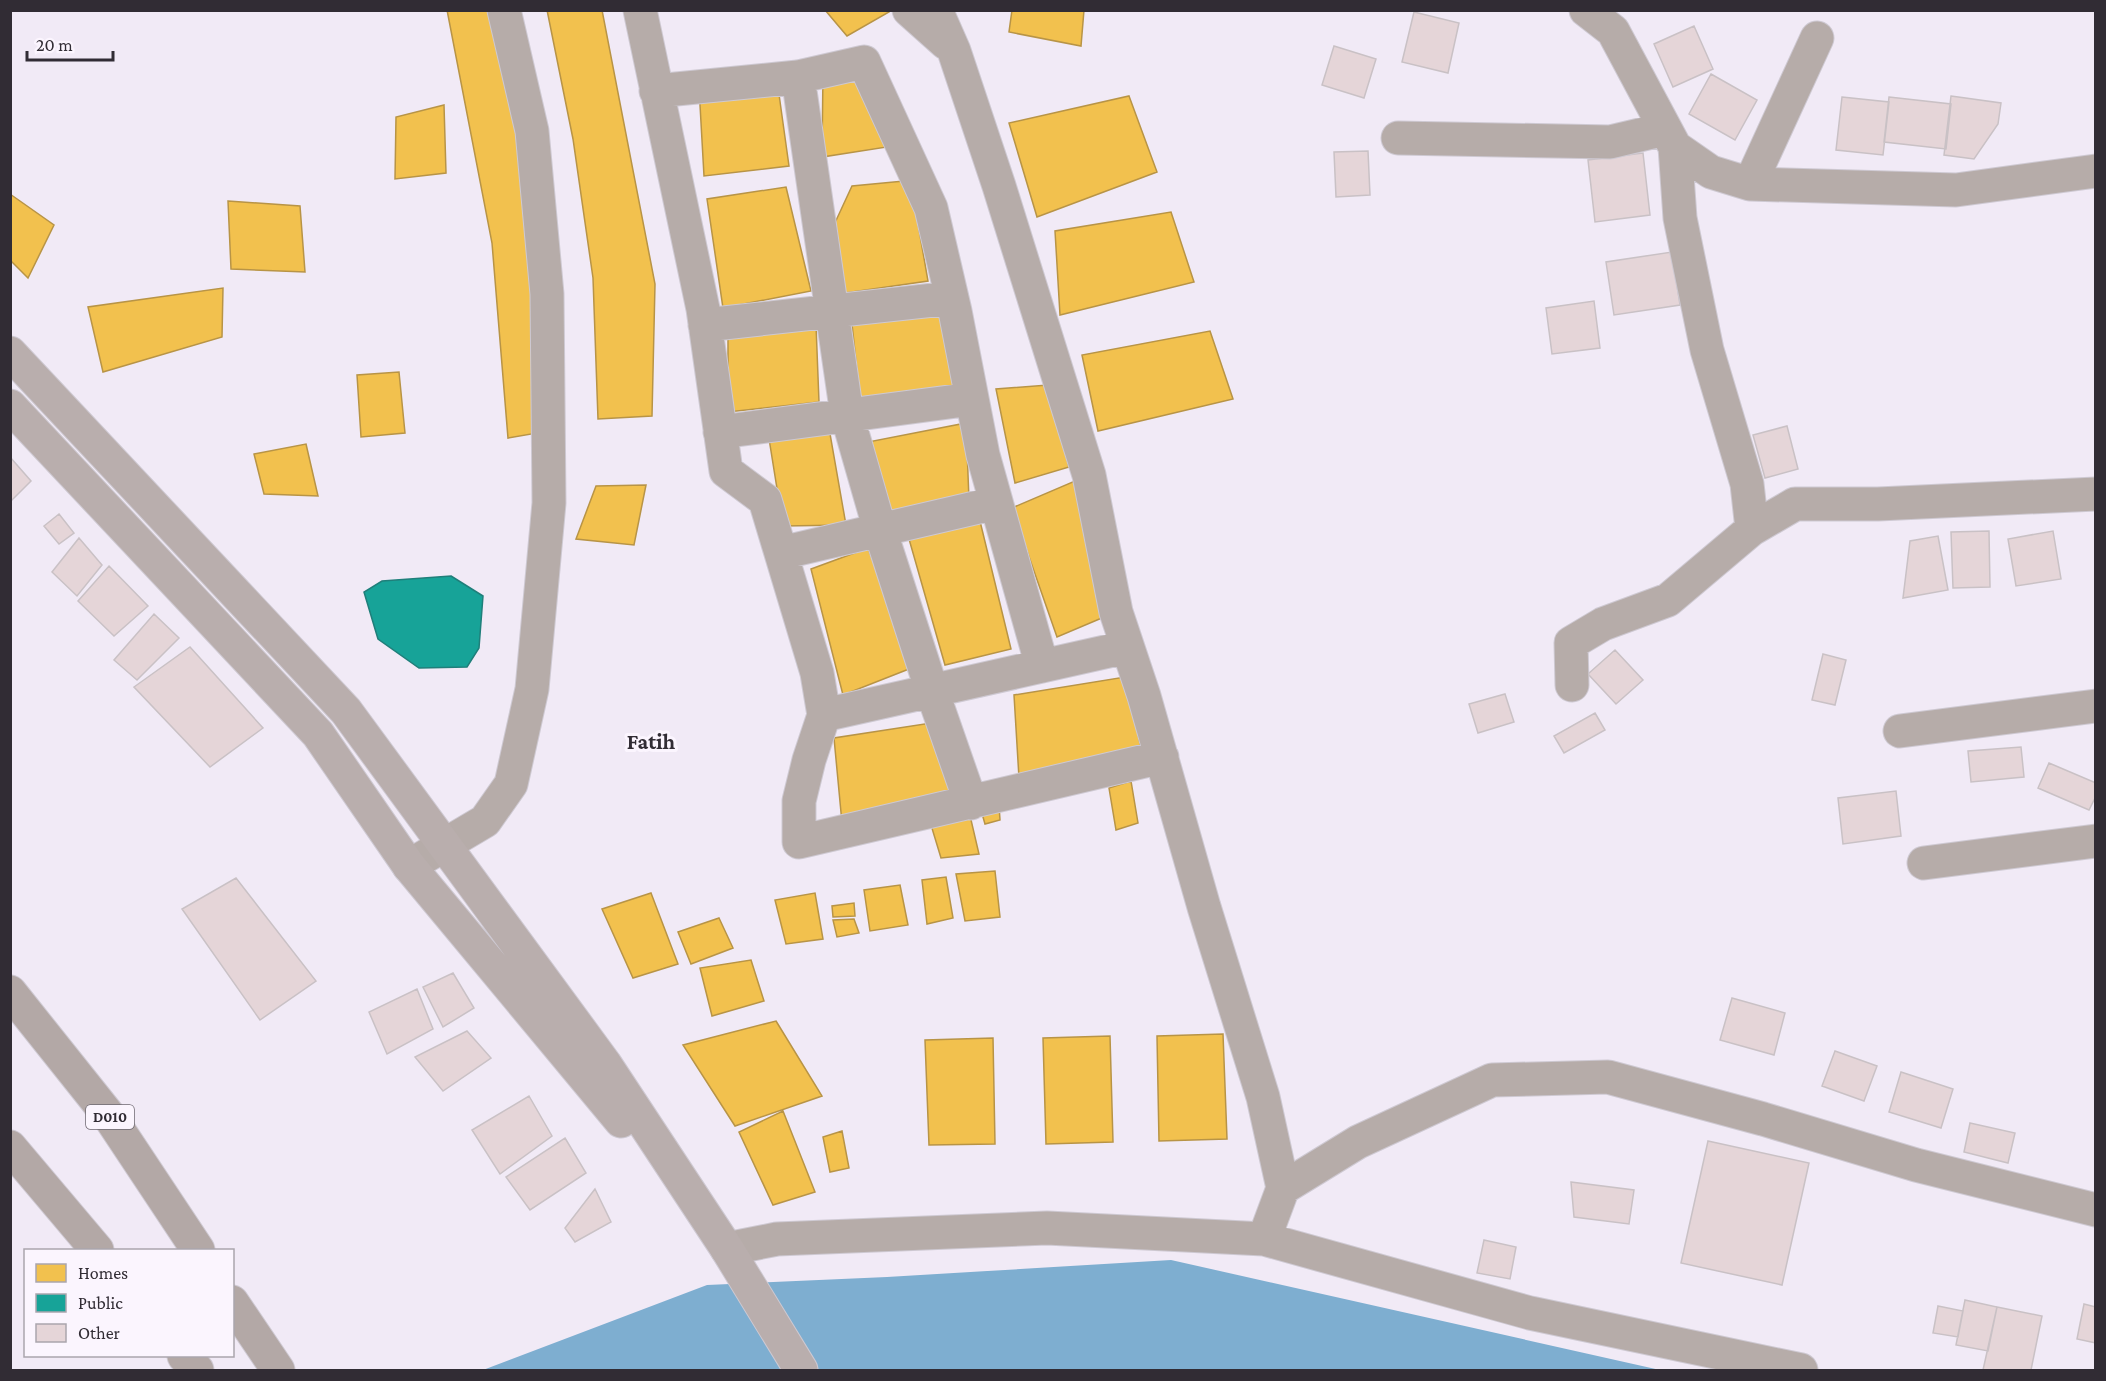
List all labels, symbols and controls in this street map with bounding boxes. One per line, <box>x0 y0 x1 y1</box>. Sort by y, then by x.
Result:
scale bar <box>27 24 112 62</box>
text: 20 m <box>36 35 73 55</box>
district label: Fatih <box>627 729 676 754</box>
road number: D010 <box>86 1105 134 1129</box>
legend <box>24 1249 234 1357</box>
text: Homes <box>78 1263 128 1283</box>
text: Public <box>78 1293 123 1313</box>
text: Other <box>78 1323 121 1343</box>

